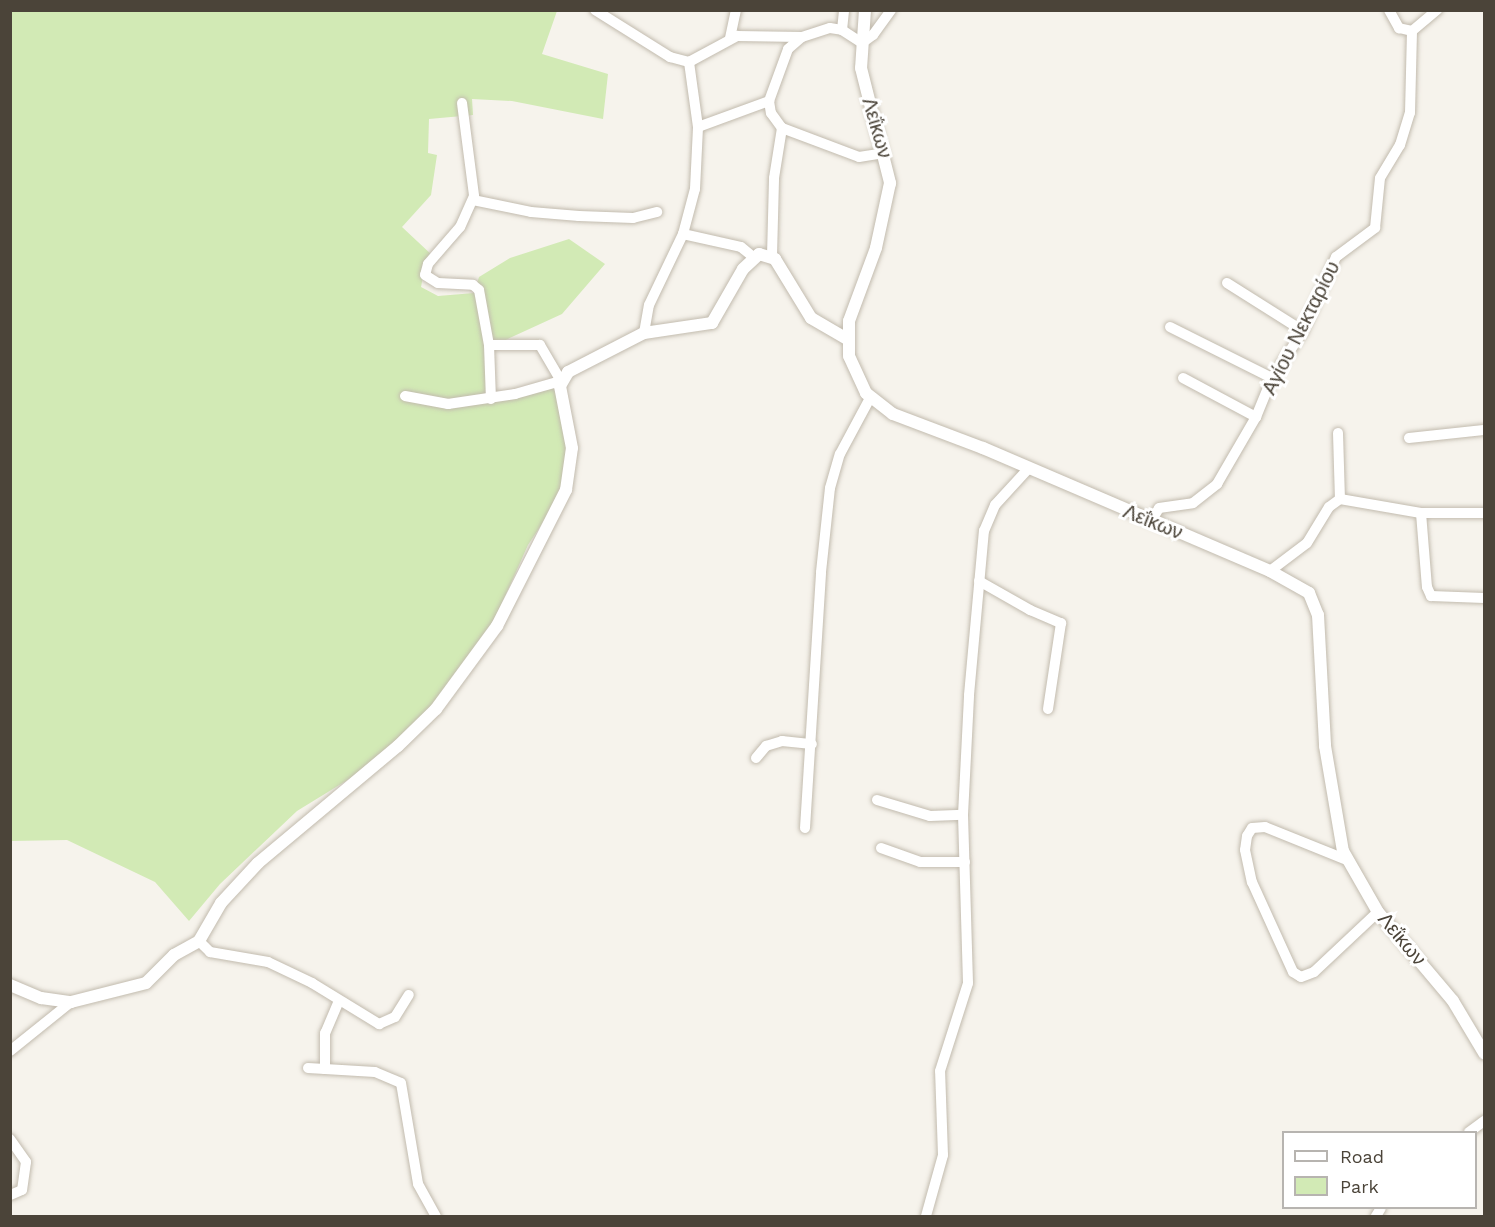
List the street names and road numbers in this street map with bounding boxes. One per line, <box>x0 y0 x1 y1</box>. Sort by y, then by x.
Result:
street label: Λεΐκων <box>857 95 897 161</box>
street label: Αγίου Νεκταρίου <box>1257 257 1345 399</box>
street label: Λεΐκων <box>1120 499 1186 545</box>
street label: Λεΐκων <box>1373 908 1431 970</box>

